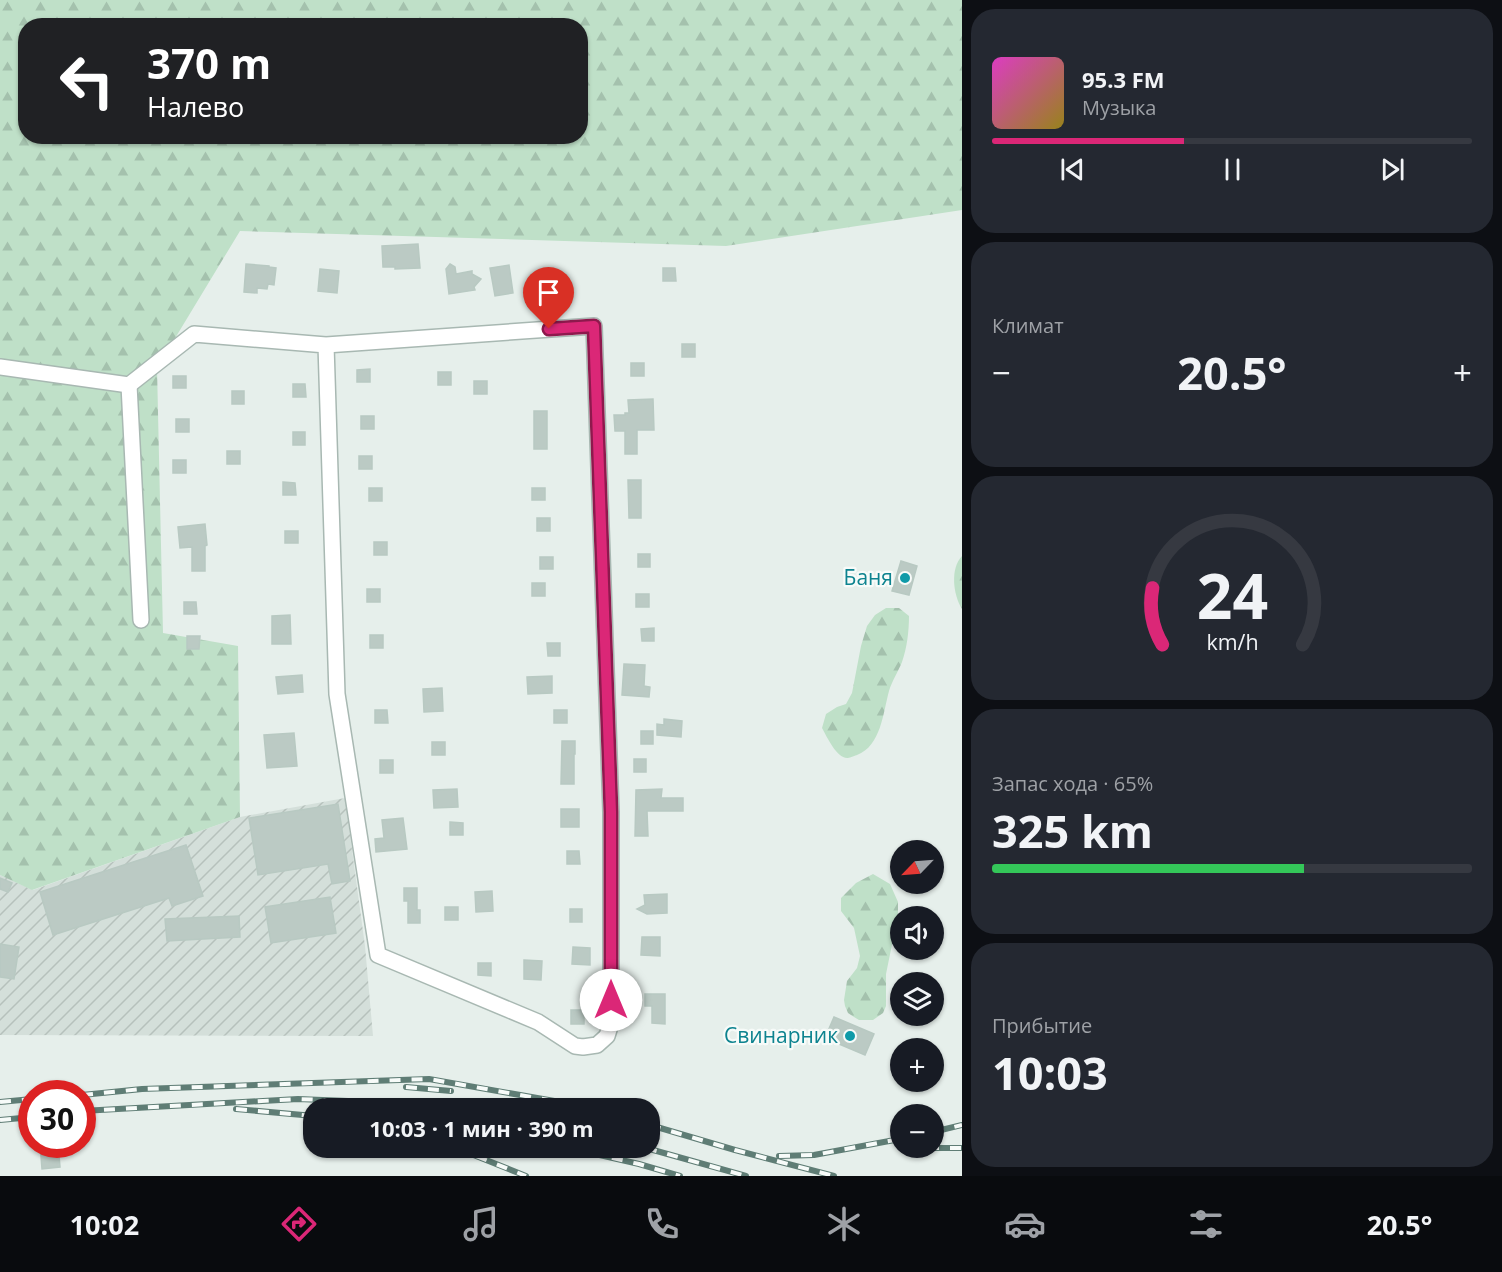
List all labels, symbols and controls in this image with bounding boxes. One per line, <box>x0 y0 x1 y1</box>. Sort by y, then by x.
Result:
text: 370 m <box>147 34 271 91</box>
icon: left <box>48 42 126 120</box>
text: 95.3 FM <box>1082 64 1165 94</box>
text: Налево <box>147 88 244 125</box>
text: Музыка <box>1082 94 1156 121</box>
icon: previous <box>1056 153 1089 186</box>
icon: pause <box>1216 153 1249 186</box>
icon: next <box>1376 153 1409 186</box>
pin <box>523 267 574 329</box>
icon: arrive <box>532 276 565 309</box>
text: Климат <box>992 312 1064 339</box>
text: 20.5° <box>1177 342 1287 403</box>
text: − <box>992 350 1011 395</box>
text: + <box>1453 350 1472 395</box>
text: 24 <box>1196 552 1268 637</box>
place label: Баня <box>844 563 893 591</box>
marker: Баня <box>898 571 912 585</box>
text: km/h <box>1206 627 1258 656</box>
text: Запас хода · 65% <box>992 770 1153 797</box>
text: 325 km <box>992 800 1153 861</box>
north arrow <box>890 840 944 894</box>
map controls <box>890 840 944 1158</box>
button: sound <box>890 906 944 960</box>
position arrow <box>579 968 643 1032</box>
button: layers <box>890 972 944 1026</box>
text: Прибытие <box>992 1012 1092 1039</box>
place label: Свинарник <box>724 1021 838 1049</box>
marker: Свинарник <box>843 1029 857 1043</box>
button: + <box>890 1038 944 1092</box>
text: 10:03 <box>992 1042 1108 1103</box>
speed limit sign: 30 <box>18 1080 96 1158</box>
button: − <box>890 1104 944 1158</box>
text: 10:03 · 1 мин · 390 m <box>369 1113 594 1143</box>
icon: directions <box>278 1203 320 1245</box>
icon: music <box>460 1203 502 1245</box>
icon: phone <box>641 1203 683 1245</box>
icon: climate <box>823 1203 865 1245</box>
icon: car <box>1004 1203 1046 1245</box>
icon: filters <box>1185 1203 1227 1245</box>
text: 10:02 <box>70 1206 139 1243</box>
text: 20.5° <box>1367 1206 1432 1243</box>

